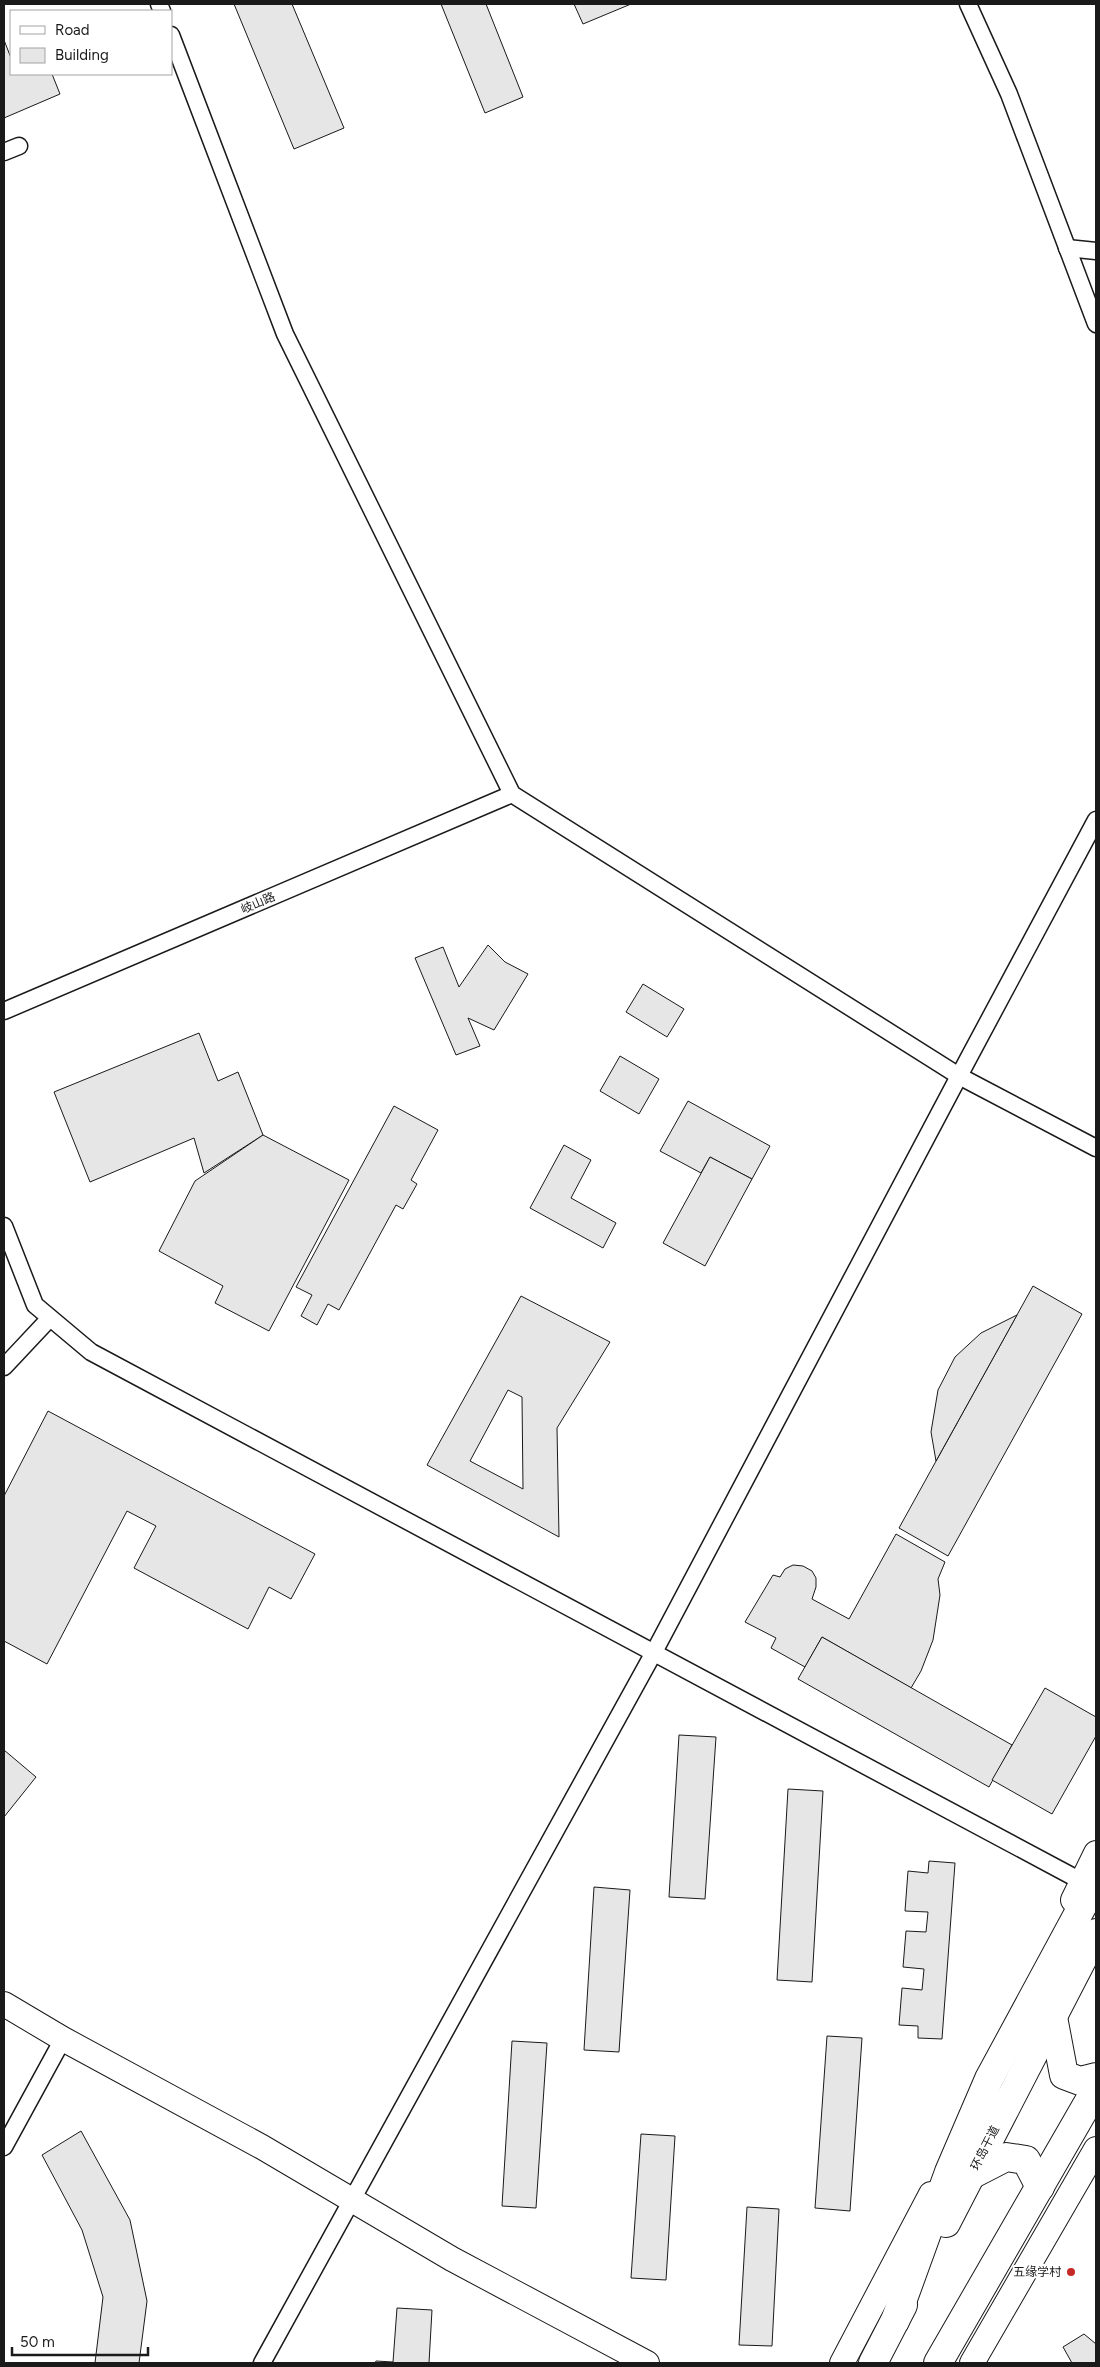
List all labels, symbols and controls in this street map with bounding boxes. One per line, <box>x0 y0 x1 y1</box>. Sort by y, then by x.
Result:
legend <box>10 10 172 75</box>
text: Road <box>55 21 90 39</box>
text: Building <box>55 46 109 64</box>
street label: 岐山路 <box>239 890 277 916</box>
street label: 环岛干道 <box>968 2123 1002 2173</box>
place label: 五缘学村 <box>1013 2265 1062 2279</box>
marker: 五缘学村 <box>1065 2266 1077 2278</box>
scale bar <box>12 2324 149 2356</box>
text: 50 m <box>20 2333 55 2351</box>

